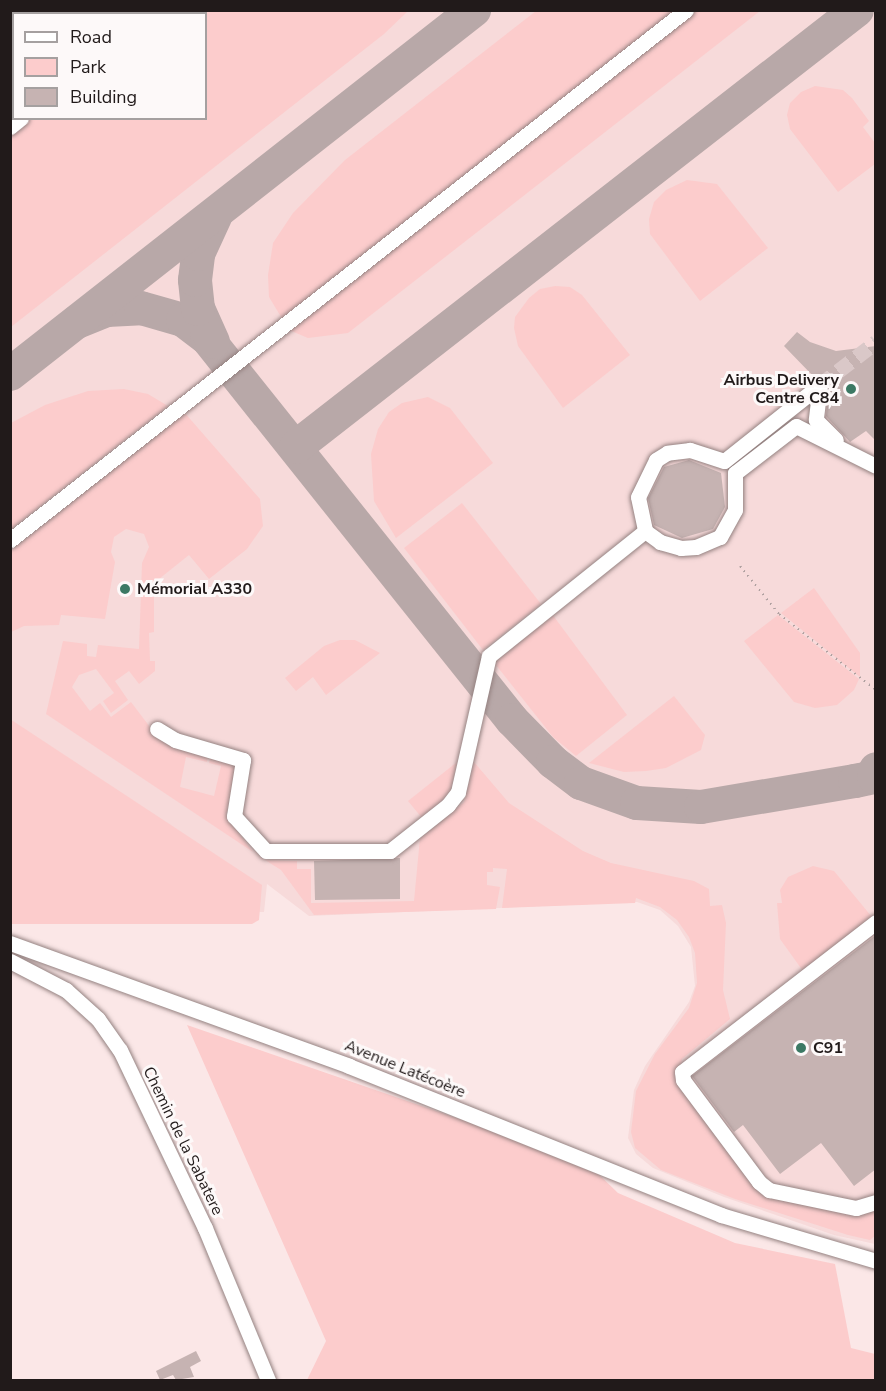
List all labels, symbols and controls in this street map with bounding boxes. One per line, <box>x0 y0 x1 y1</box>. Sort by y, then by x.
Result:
legend <box>12 12 207 120</box>
text: Road <box>70 25 112 49</box>
text: Park <box>70 55 106 79</box>
text: Building <box>70 85 137 109</box>
place label: Airbus Delivery Centre C84 <box>724 370 839 408</box>
marker: Airbus Delivery Centre C84 <box>844 382 858 396</box>
place label: Mémorial A330 <box>137 579 252 599</box>
marker: Mémorial A330 <box>118 582 132 596</box>
street label: Avenue Latécoère <box>342 1036 468 1102</box>
place label: C91 <box>813 1038 843 1058</box>
marker: C91 <box>794 1041 808 1055</box>
street label: Chemin de la Sabatere <box>139 1064 227 1218</box>

